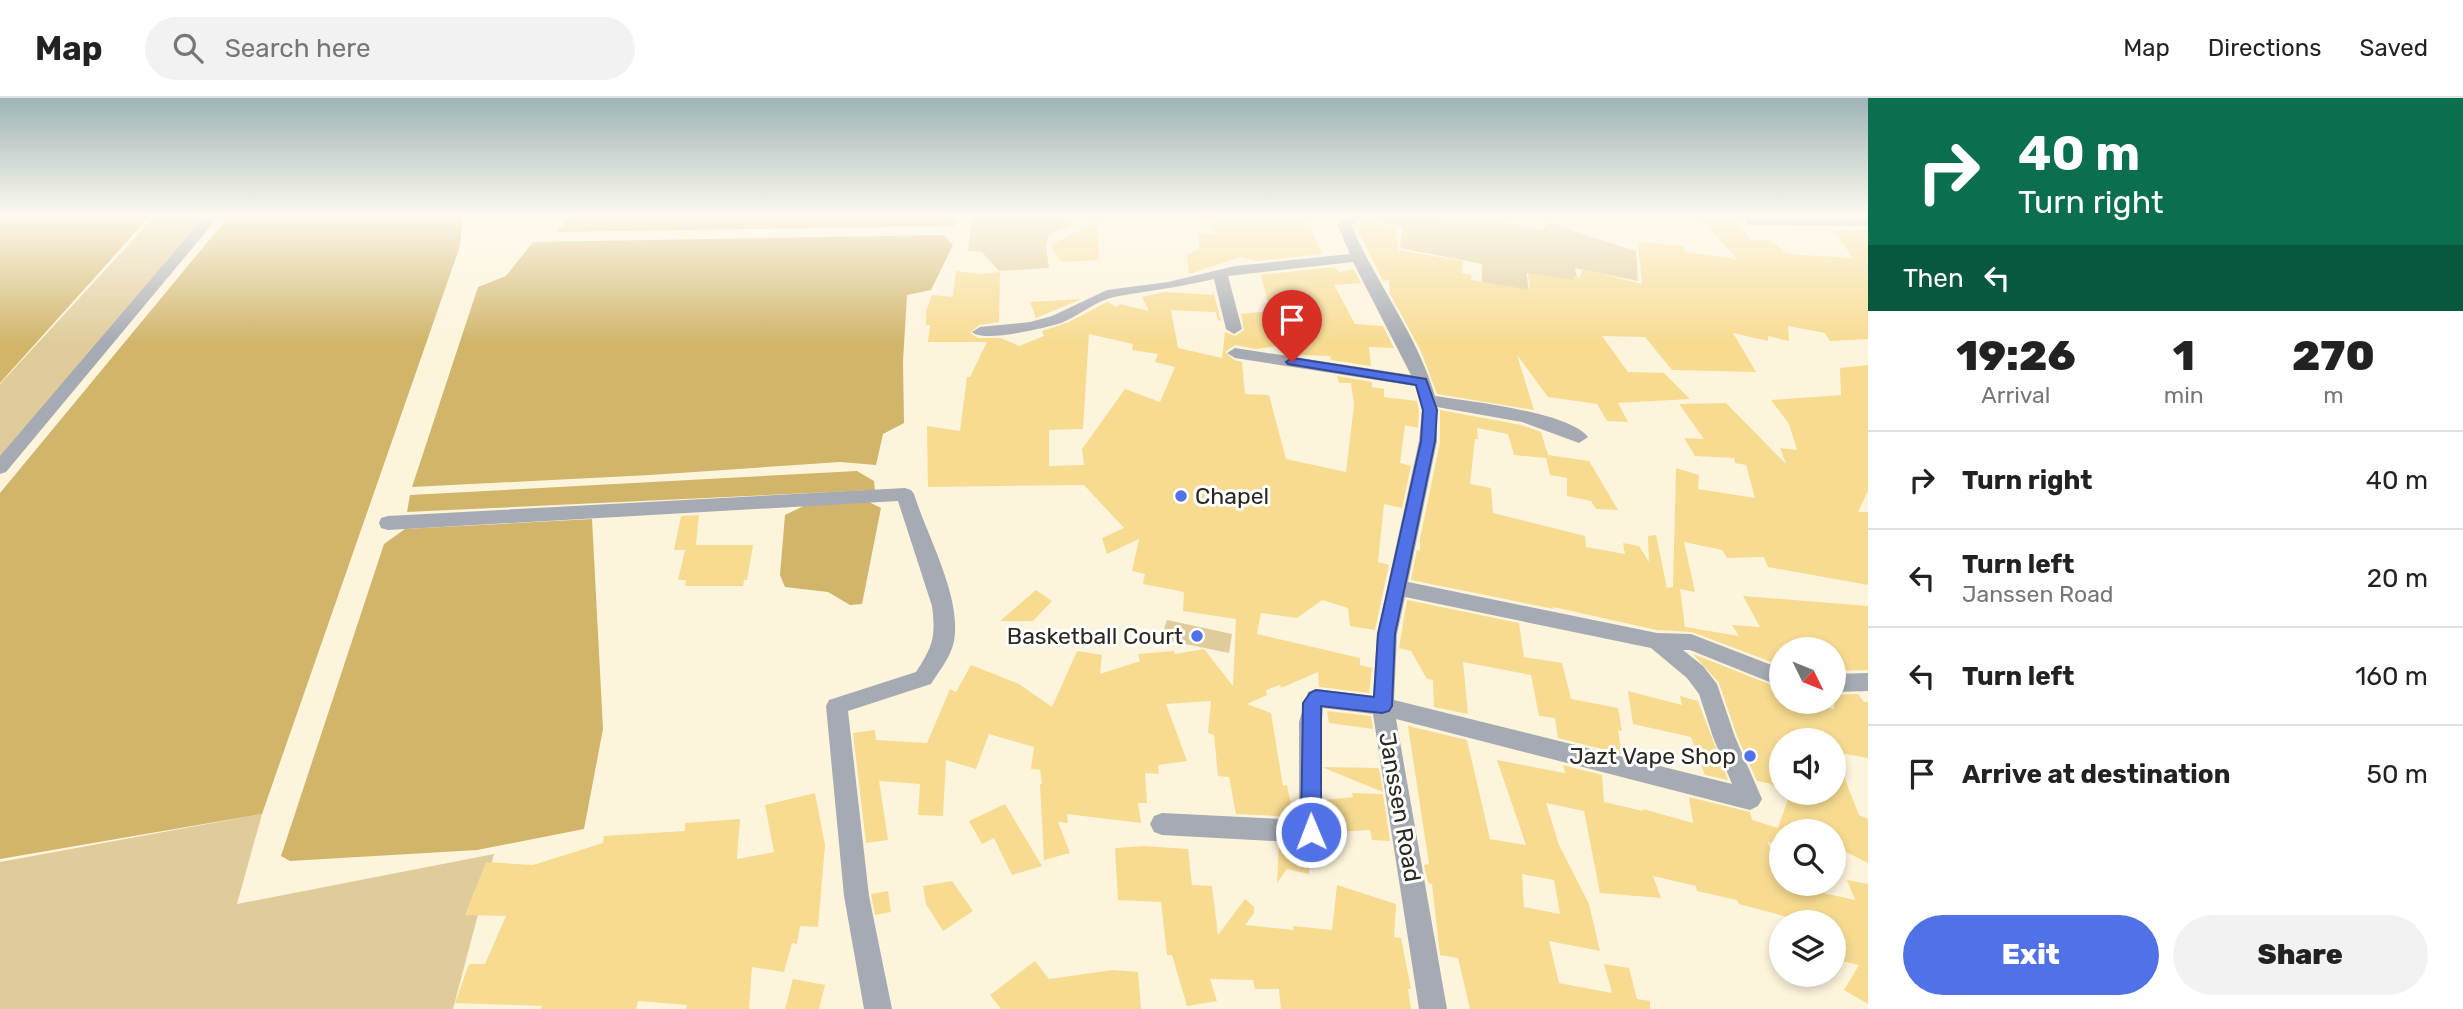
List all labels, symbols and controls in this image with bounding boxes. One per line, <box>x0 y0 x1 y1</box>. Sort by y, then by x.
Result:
search box <box>145 17 635 80</box>
text: Map <box>35 29 103 68</box>
icon: search <box>169 29 207 67</box>
text: Search here <box>225 33 370 64</box>
text: Map <box>2123 34 2170 62</box>
text: Directions <box>2208 34 2321 62</box>
text: Saved <box>2359 34 2428 62</box>
text: 40 m <box>2018 124 2140 182</box>
icon: right <box>1903 126 1994 217</box>
text: Turn right <box>2018 183 2163 221</box>
icon: left <box>1978 259 2016 297</box>
text: Then <box>1903 263 1964 294</box>
pin <box>1262 290 1322 362</box>
icon: arrive <box>1273 301 1311 339</box>
text: 19:26 <box>1956 331 2076 381</box>
text: 1 <box>2173 331 2195 381</box>
text: 270 <box>2292 331 2375 381</box>
text: Arrival <box>1981 381 2050 409</box>
text: min <box>2164 381 2204 409</box>
text: m <box>2323 381 2344 409</box>
icon: right <box>1903 461 1941 499</box>
text: Turn right <box>1962 465 2092 496</box>
text: 40 m <box>2366 465 2428 496</box>
place label: Chapel <box>1195 482 1269 510</box>
marker: Chapel <box>1173 488 1189 504</box>
text: Turn left <box>1962 549 2074 580</box>
icon: left <box>1903 559 1941 597</box>
text: 20 m <box>2367 563 2428 594</box>
text: Janssen Road <box>1962 580 2114 608</box>
place label: Basketball Court <box>1007 622 1183 650</box>
marker: Basketball Court <box>1189 628 1205 644</box>
north arrow <box>1769 637 1846 714</box>
map controls <box>1769 637 1846 987</box>
icon: left <box>1903 657 1941 695</box>
text: Turn left <box>1962 661 2074 692</box>
text: 160 m <box>2355 661 2428 692</box>
button: sound <box>1769 728 1846 805</box>
street label: Janssen Road <box>1373 730 1427 884</box>
place label: Jazt Vape Shop <box>1569 742 1736 770</box>
marker: Jazt Vape Shop <box>1742 748 1758 764</box>
icon: arrive <box>1903 755 1941 793</box>
text: Arrive at destination <box>1962 759 2230 790</box>
text: 50 m <box>2367 759 2428 790</box>
position arrow <box>1274 795 1348 869</box>
button: search <box>1769 819 1846 896</box>
button: layers <box>1769 910 1846 987</box>
button: Exit <box>1903 915 2159 995</box>
button: Share <box>2173 915 2428 995</box>

